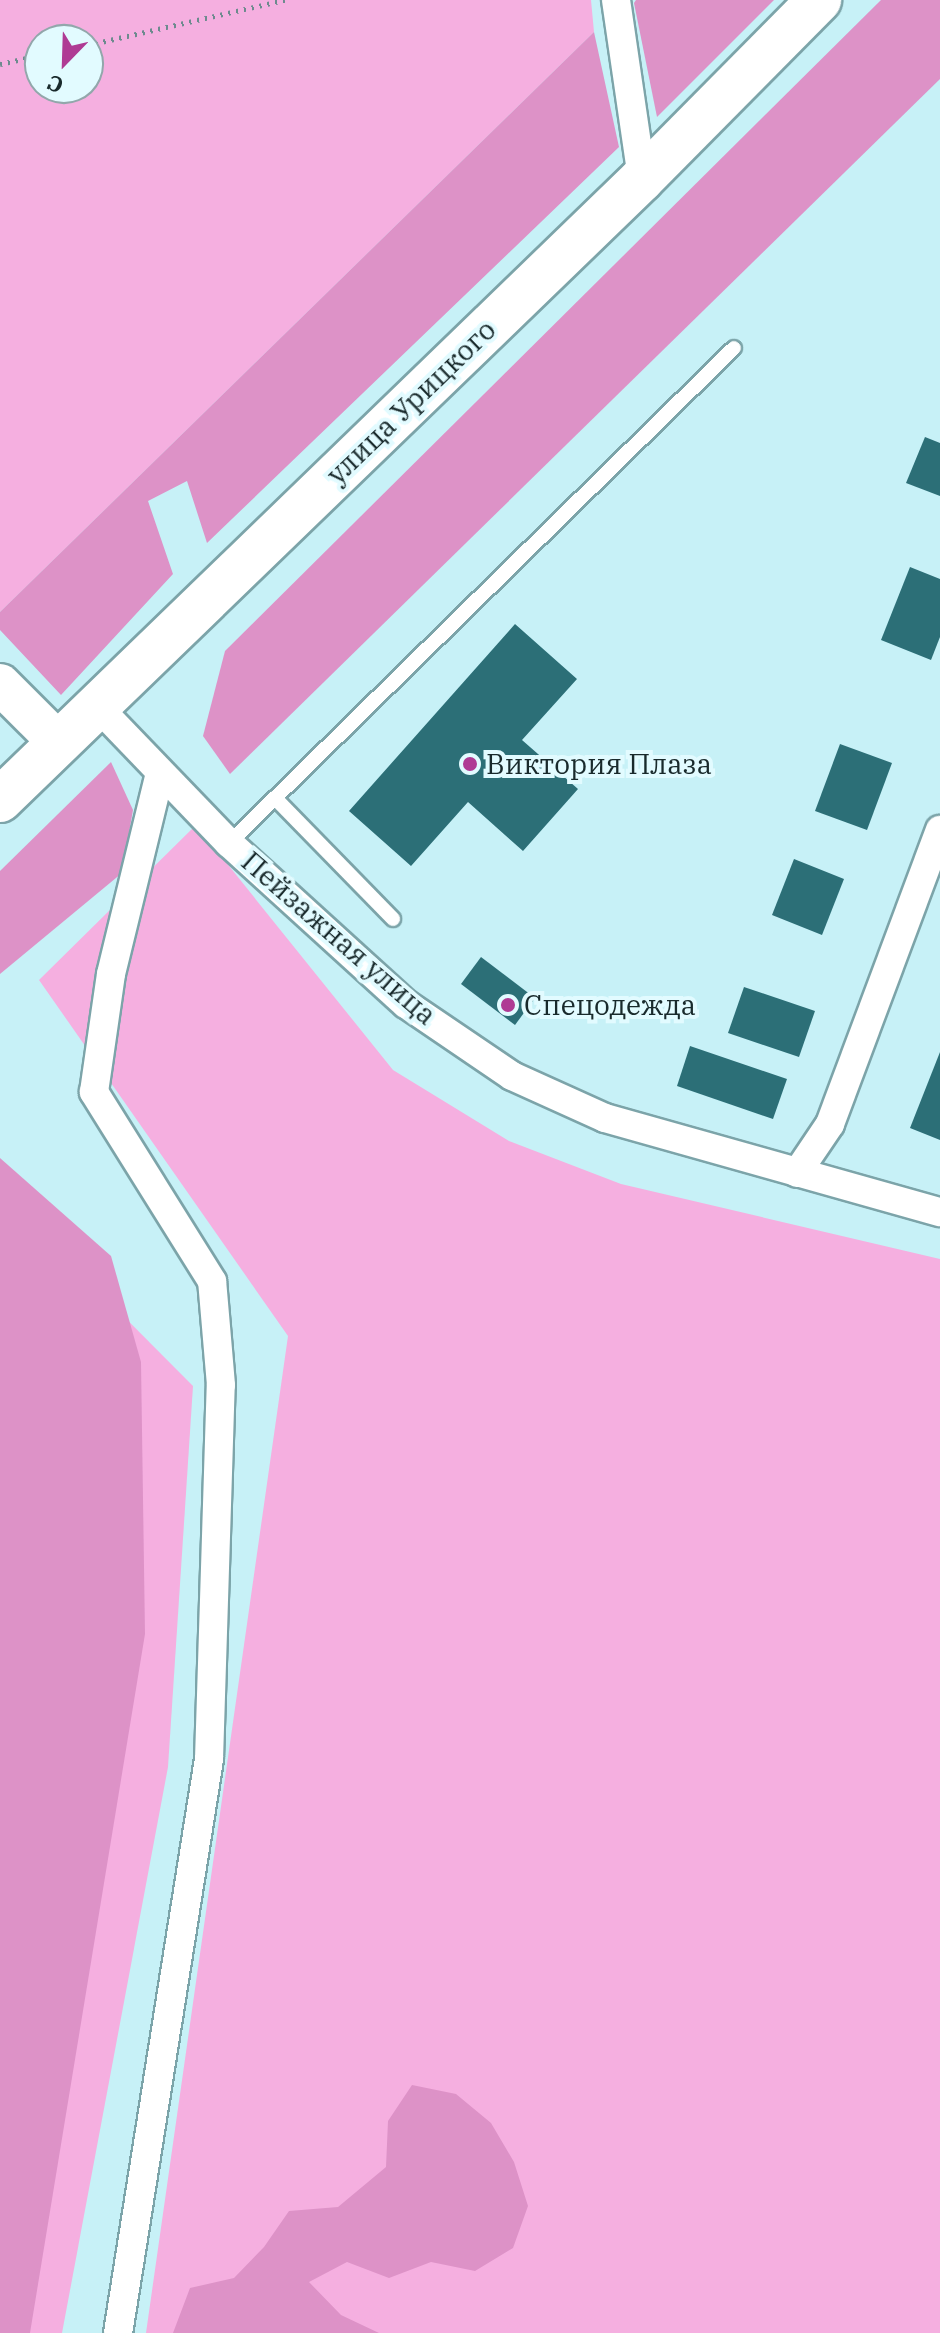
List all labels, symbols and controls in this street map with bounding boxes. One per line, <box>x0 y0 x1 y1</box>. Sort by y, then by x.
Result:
north arrow <box>24 24 104 104</box>
text: С <box>43 69 68 101</box>
street label: улица Урицкого <box>320 313 502 491</box>
place label: Виктория Плаза <box>486 747 712 781</box>
marker: Виктория Плаза <box>461 755 479 773</box>
street label: Пейзажная улица <box>235 844 443 1032</box>
place label: Спецодежда <box>524 988 696 1022</box>
marker: Спецодежда <box>499 996 517 1014</box>

